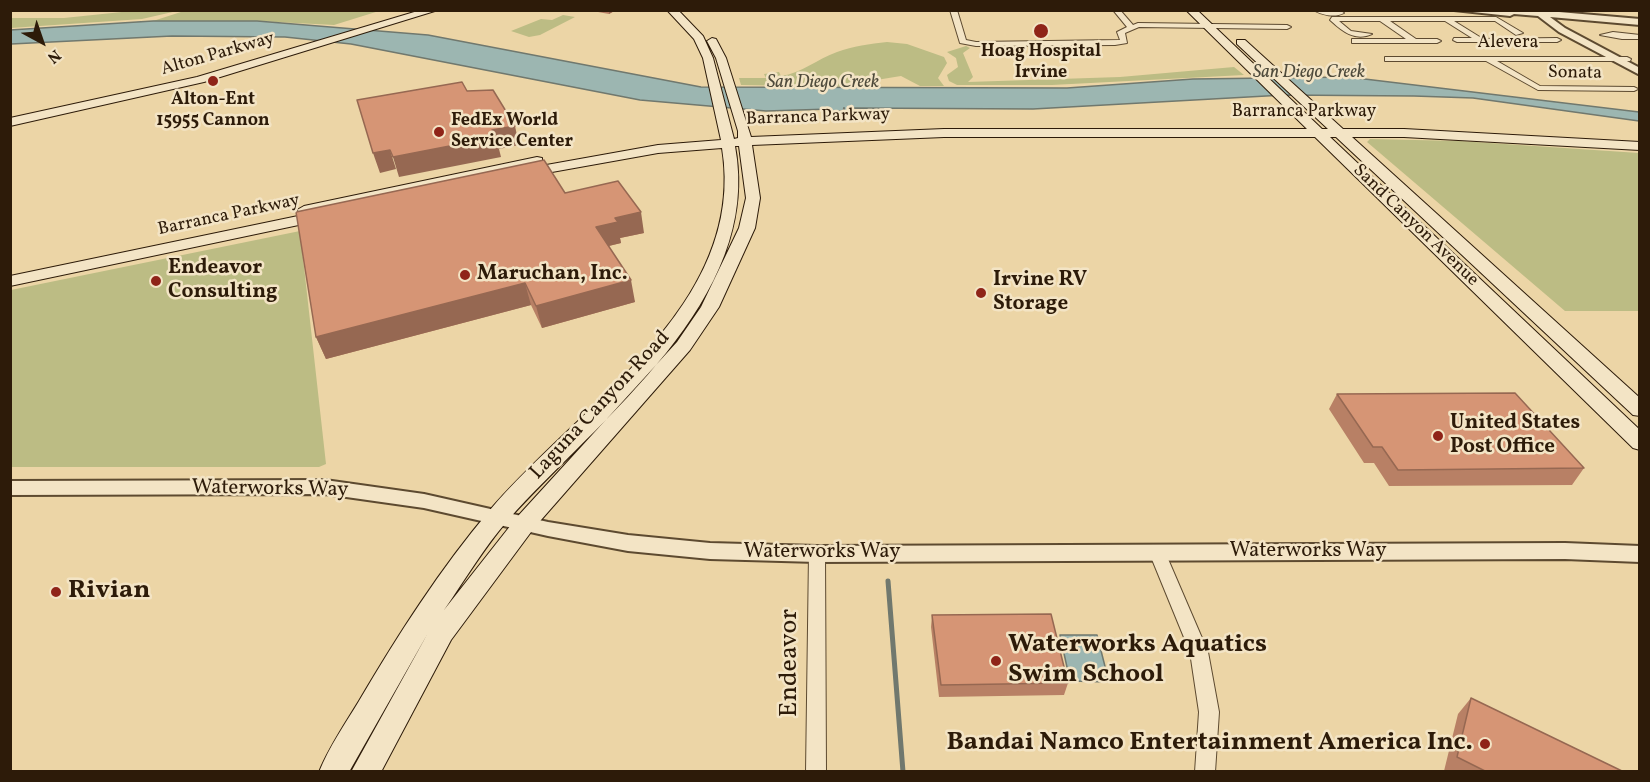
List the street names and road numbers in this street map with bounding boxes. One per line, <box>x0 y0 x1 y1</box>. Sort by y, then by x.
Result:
street label: Alton Parkway <box>159 28 277 82</box>
street label: Alevera <box>1478 33 1538 55</box>
street label: Sonata <box>1548 63 1602 85</box>
street label: Barranca Parkway <box>1232 102 1376 124</box>
street label: Barranca Parkway <box>745 105 891 131</box>
street label: Sand Canyon Avenue <box>1348 160 1482 292</box>
street label: Barranca Parkway <box>156 190 302 242</box>
street label: Laguna Canyon Road <box>526 326 676 486</box>
street label: Waterworks Way <box>191 476 349 504</box>
street label: Waterworks Way <box>1229 539 1387 565</box>
street label: Waterworks Way <box>743 540 901 566</box>
street label: Endeavor <box>775 609 807 717</box>

